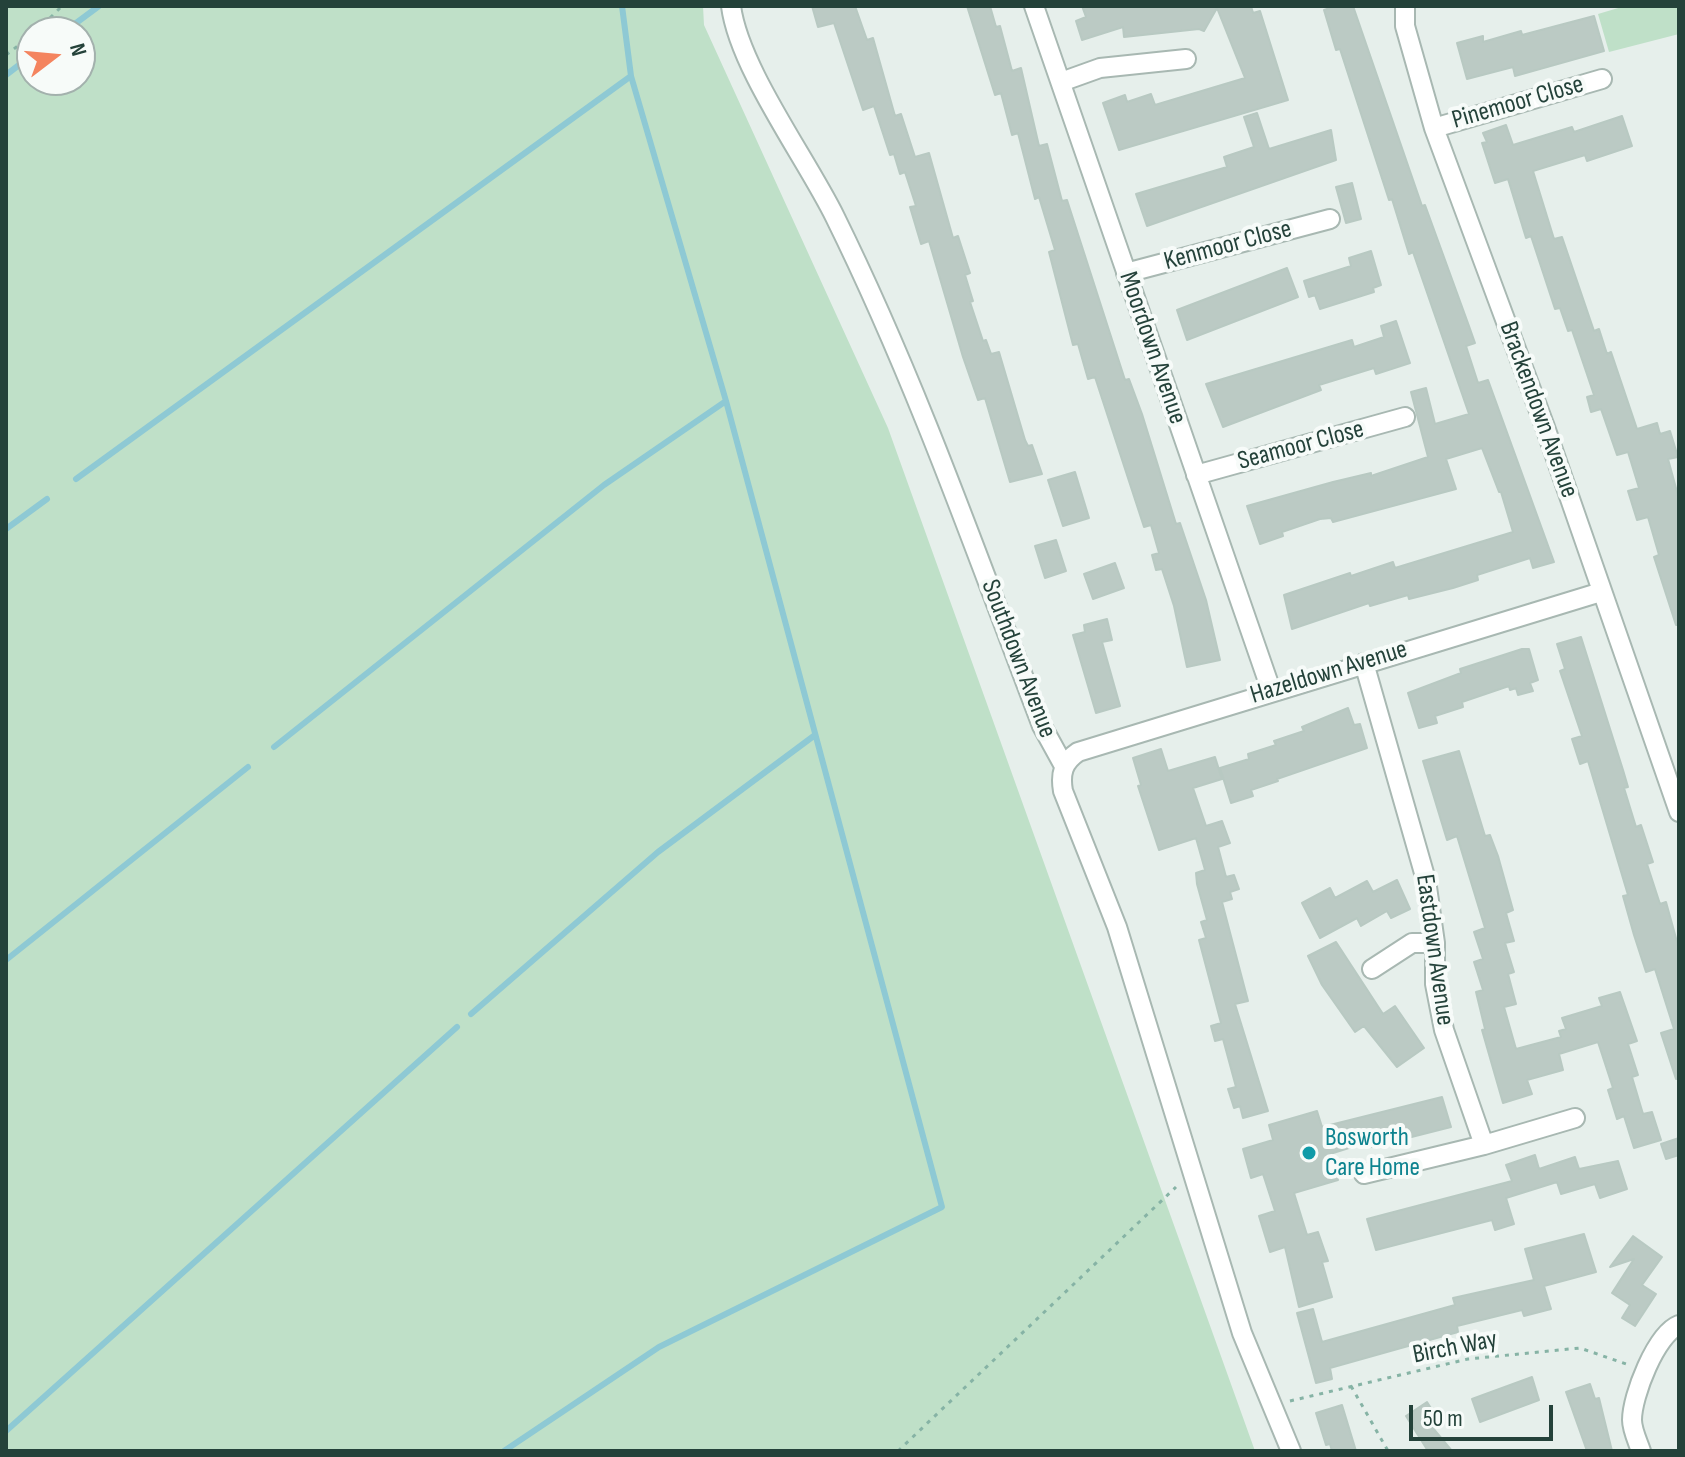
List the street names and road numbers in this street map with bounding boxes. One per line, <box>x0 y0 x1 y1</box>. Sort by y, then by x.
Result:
street label: Pinemoor Close <box>1449 69 1587 137</box>
street label: Kenmoor Close <box>1161 214 1295 278</box>
street label: Moordown Avenue <box>1111 268 1193 428</box>
street label: Brackendown Avenue <box>1492 318 1584 502</box>
street label: Seamoor Close <box>1234 414 1368 478</box>
street label: Southdown Avenue <box>974 576 1062 742</box>
street label: Hazeldown Avenue <box>1247 634 1411 712</box>
street label: Eastdown Avenue <box>1408 872 1460 1028</box>
street label: Birch Way <box>1410 1325 1500 1371</box>

